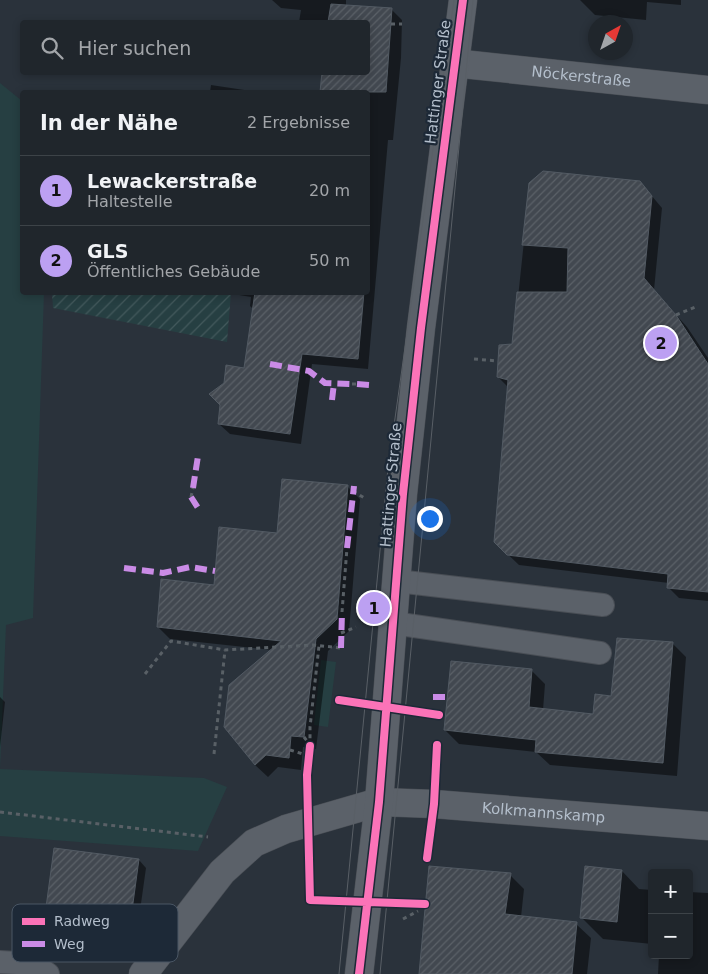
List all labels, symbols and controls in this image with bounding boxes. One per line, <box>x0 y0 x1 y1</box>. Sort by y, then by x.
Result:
north arrow <box>588 15 633 60</box>
street label: Hattinger Straße <box>421 19 455 145</box>
search box <box>20 20 370 75</box>
icon: search <box>38 34 66 62</box>
text: Hier suchen <box>78 37 191 59</box>
street label: Nöckerstraße <box>531 62 632 91</box>
text: In der Nähe <box>40 111 178 135</box>
text: 2 Ergebnisse <box>247 113 350 132</box>
text: Lewackerstraße <box>87 170 257 192</box>
text: 1 <box>50 181 62 200</box>
text: 20 m <box>309 181 350 200</box>
text: Haltestelle <box>87 192 173 211</box>
text: GLS <box>87 240 128 262</box>
text: 2 <box>50 251 62 270</box>
text: 50 m <box>309 251 350 270</box>
text: Öffentliches Gebäude <box>87 262 260 281</box>
pin: 2 <box>645 324 677 362</box>
street label: Hattinger Straße <box>377 422 405 548</box>
your location <box>417 506 443 532</box>
pin: 1 <box>358 589 390 627</box>
street label: Kolkmannskamp <box>481 799 606 827</box>
map controls <box>648 869 693 959</box>
button: + <box>648 869 693 914</box>
legend <box>12 904 178 962</box>
text: Radweg <box>54 913 110 929</box>
button: − <box>648 914 693 959</box>
text: Weg <box>54 936 85 952</box>

